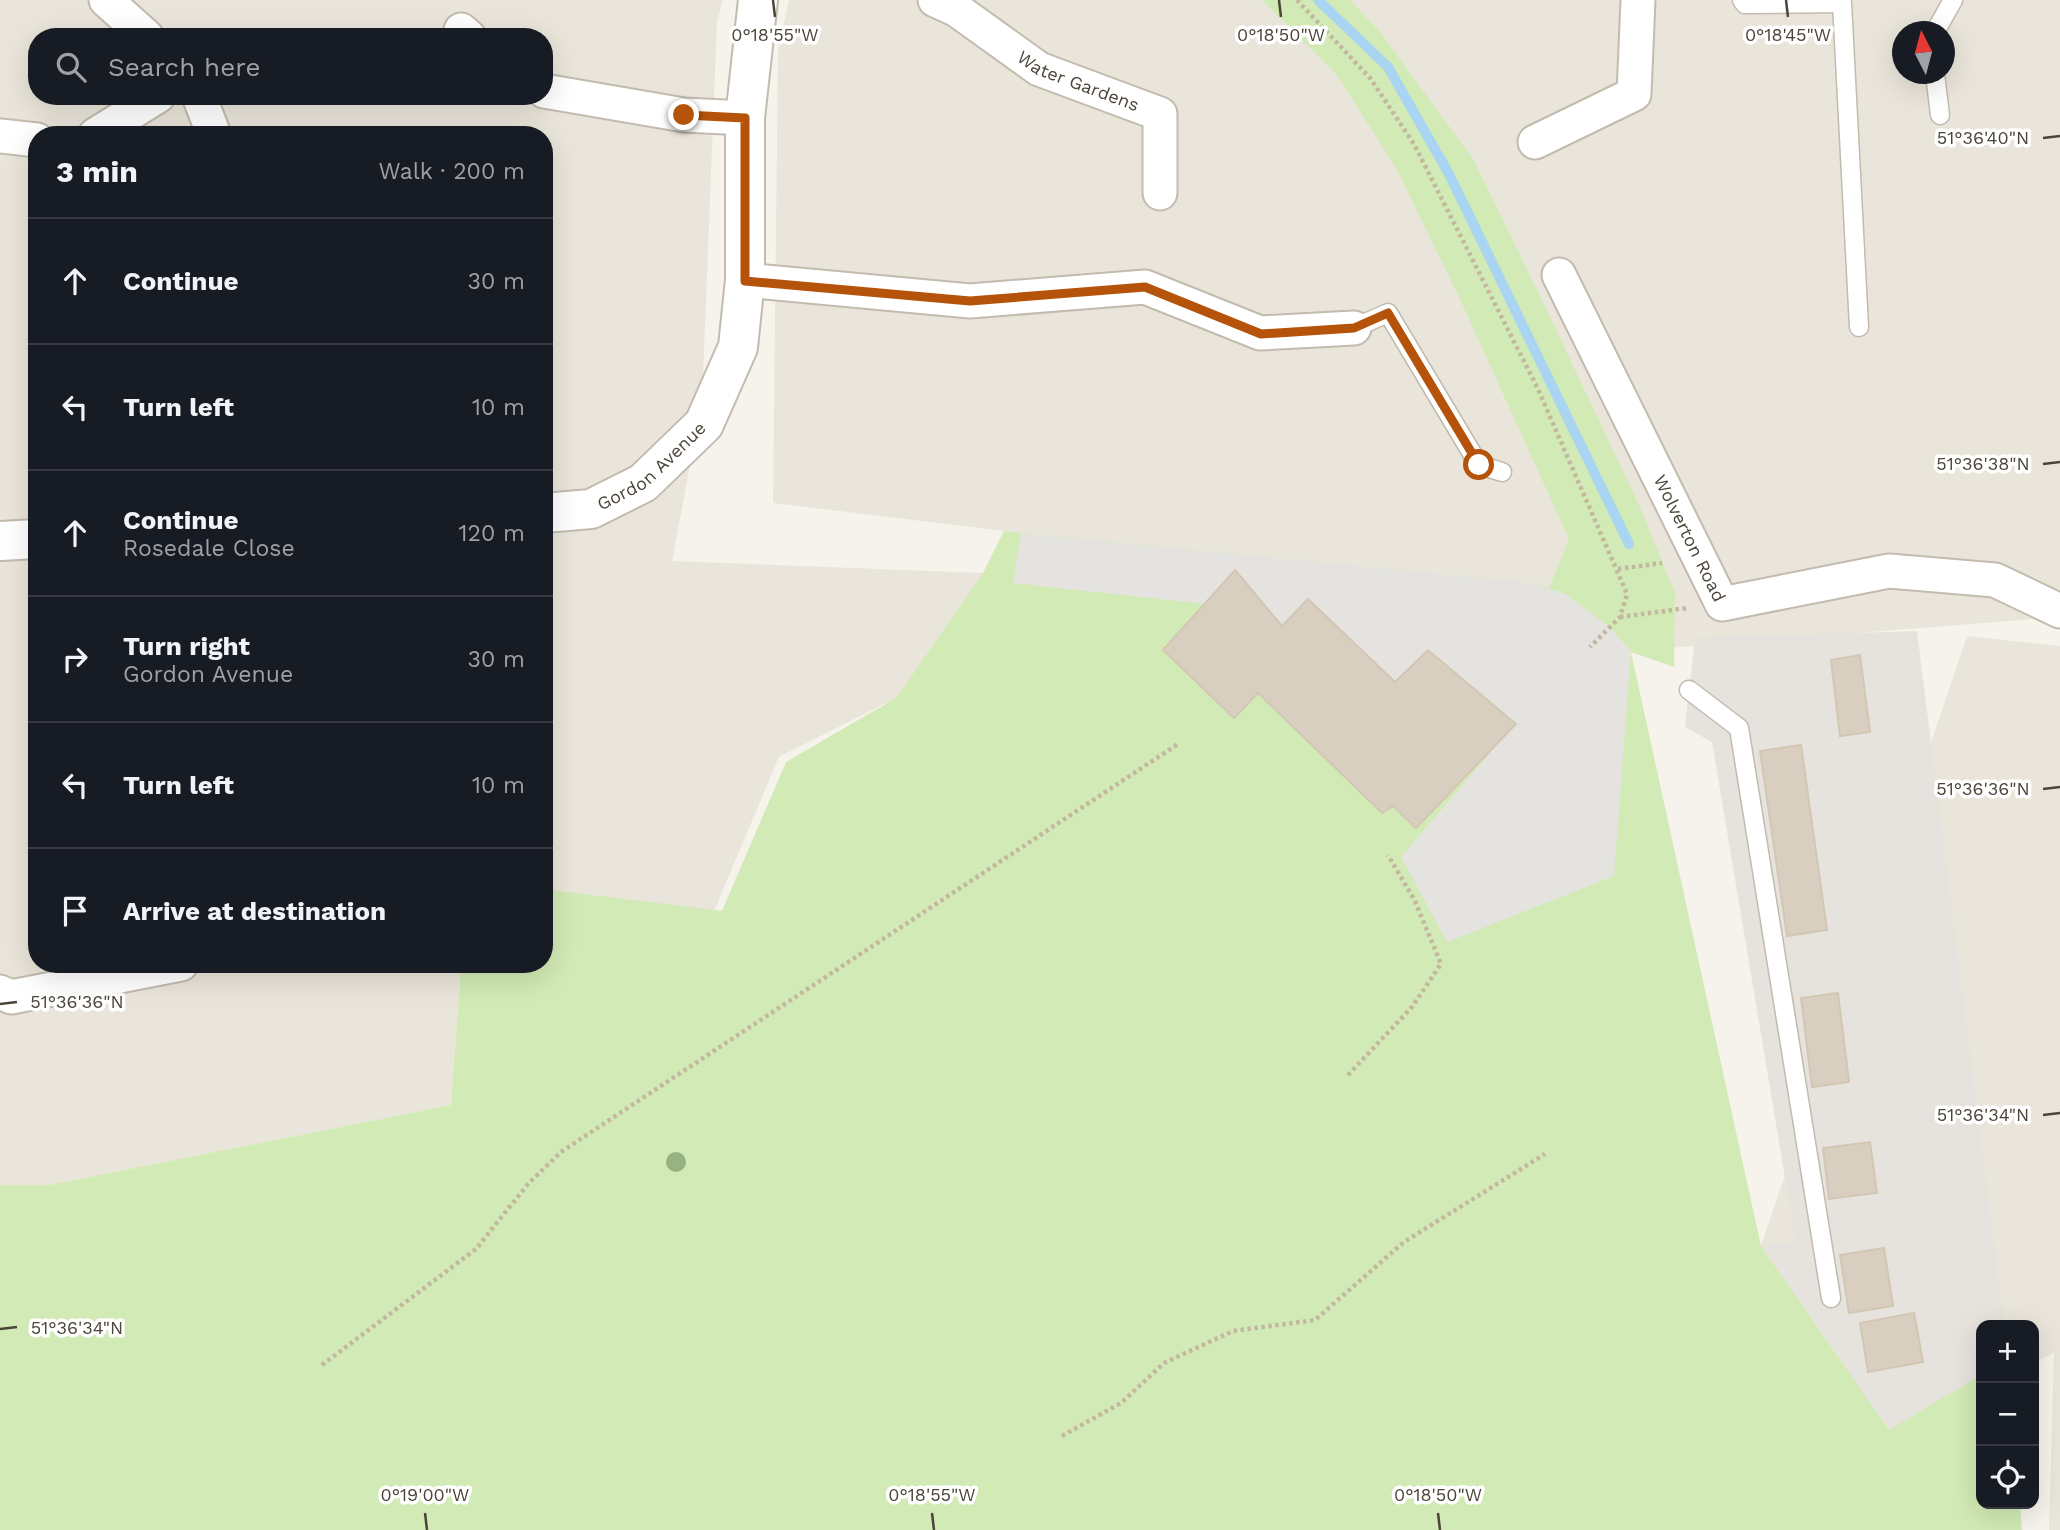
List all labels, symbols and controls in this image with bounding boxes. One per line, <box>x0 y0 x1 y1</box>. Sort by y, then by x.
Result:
north arrow <box>1892 21 1955 84</box>
text: 0°18'55"W <box>731 24 819 45</box>
text: 0°18'50"W <box>1237 24 1325 45</box>
text: 0°18'45"W <box>1745 24 1831 45</box>
search box <box>28 28 553 105</box>
street label: Water Gardens <box>1013 46 1142 115</box>
icon: search <box>52 48 90 86</box>
text: Search here <box>108 52 260 82</box>
route end <box>668 99 699 130</box>
text: 51°36'40"N <box>1937 127 2029 148</box>
text: 3 min <box>56 154 138 189</box>
text: Walk · 200 m <box>379 158 525 185</box>
icon: ahead <box>56 262 94 300</box>
text: Continue <box>123 266 239 296</box>
text: 30 m <box>468 268 525 295</box>
icon: left <box>56 388 94 426</box>
text: Turn left <box>123 392 234 422</box>
text: 10 m <box>472 394 525 421</box>
street label: Gordon Avenue <box>593 417 710 514</box>
route start <box>1463 449 1494 480</box>
text: 51°36'38"N <box>1936 453 2030 474</box>
street label: Wolverton Road <box>1650 471 1730 605</box>
text: Continue <box>123 505 239 535</box>
icon: ahead <box>56 514 94 552</box>
text: 120 m <box>459 520 525 547</box>
text: Rosedale Close <box>123 535 295 562</box>
text: Turn right <box>123 631 250 661</box>
icon: right <box>56 640 94 678</box>
text: 30 m <box>468 646 525 673</box>
text: Gordon Avenue <box>123 661 293 688</box>
icon: left <box>56 766 94 804</box>
text: Turn left <box>123 770 234 800</box>
text: 10 m <box>472 772 525 799</box>
text: 51°36'36"N <box>1936 778 2030 799</box>
icon: arrive <box>56 892 94 930</box>
text: Arrive at destination <box>123 896 386 926</box>
text: 51°36'36"N <box>30 991 124 1012</box>
text: 51°36'34"N <box>1937 1104 2029 1125</box>
text: 51°36'34"N <box>31 1317 123 1338</box>
map controls <box>1976 1320 2039 1509</box>
button: + <box>1976 1320 2039 1383</box>
button: − <box>1976 1383 2039 1446</box>
button: locate <box>1976 1446 2039 1509</box>
text: 0°19'00"W <box>381 1484 469 1505</box>
text: 0°18'55"W <box>888 1484 976 1505</box>
text: 0°18'50"W <box>1394 1484 1482 1505</box>

